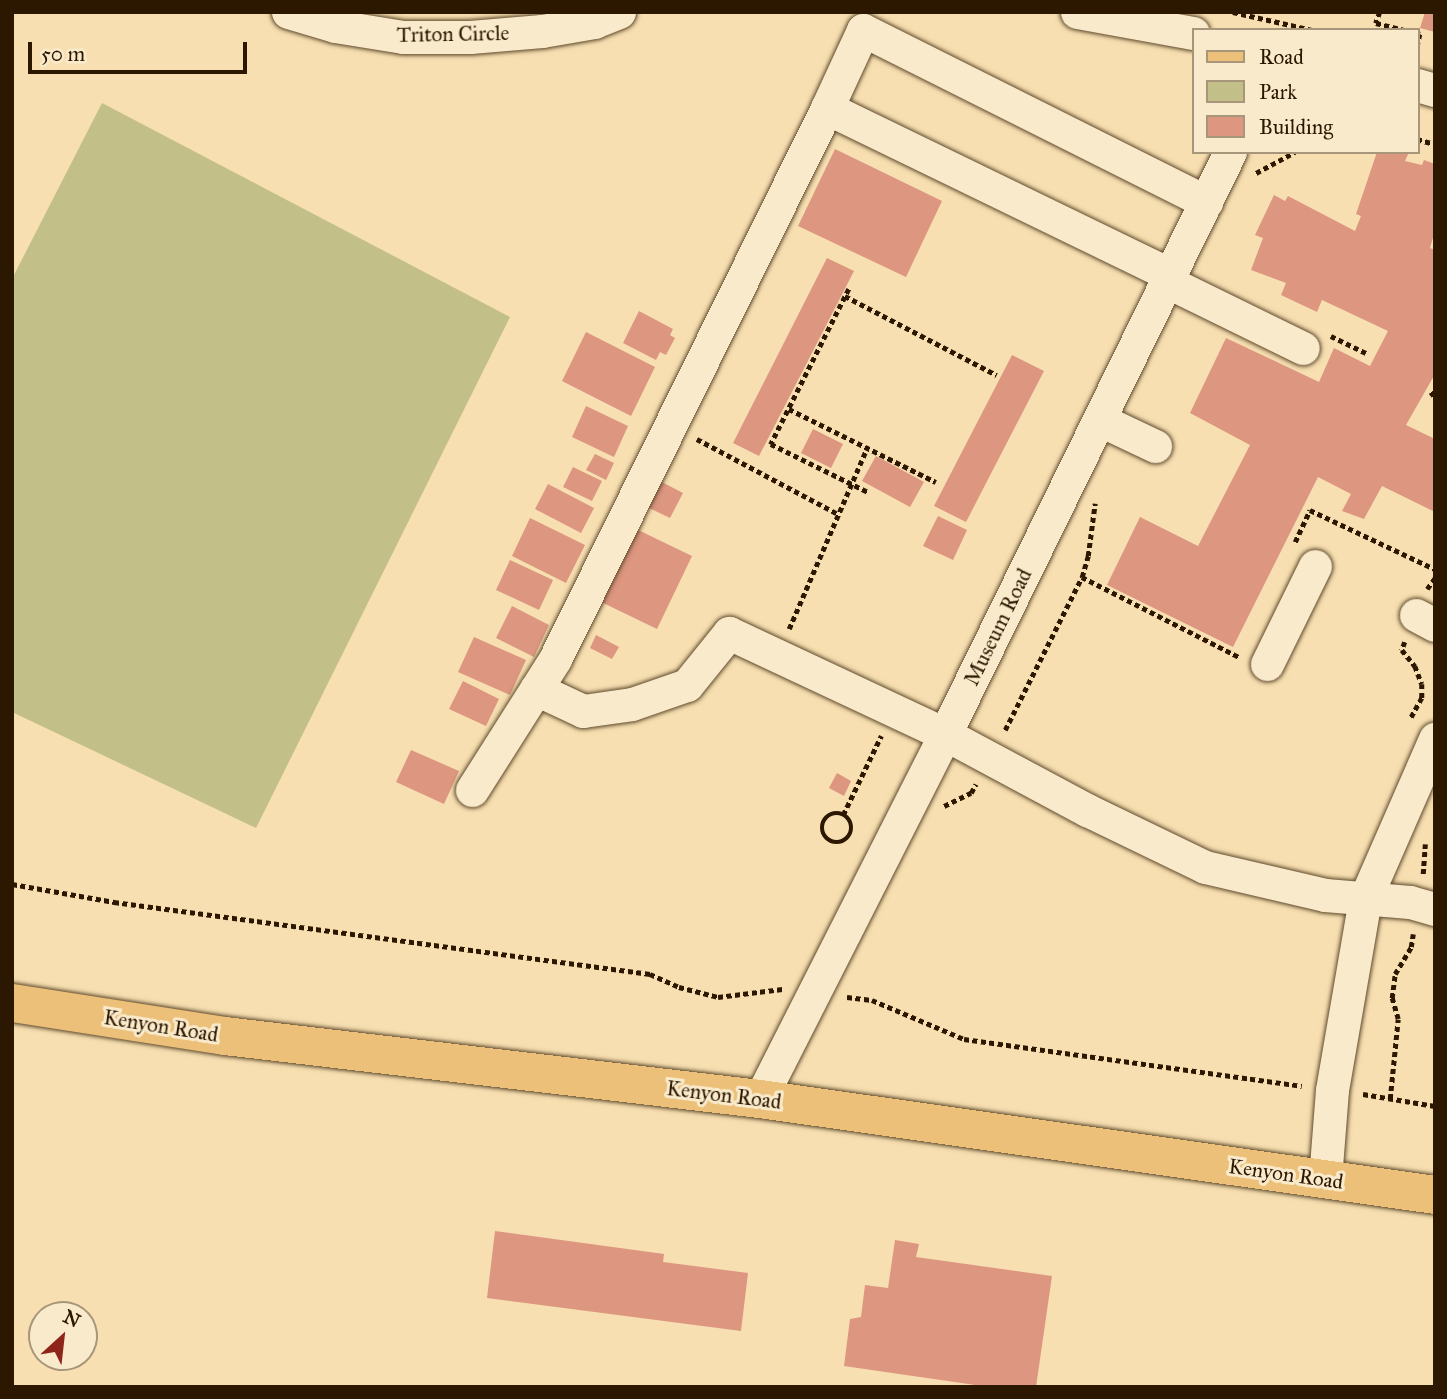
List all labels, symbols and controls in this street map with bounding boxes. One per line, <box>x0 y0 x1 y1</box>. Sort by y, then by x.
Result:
street label: Triton Circle <box>396 20 510 48</box>
scale bar <box>32 28 250 72</box>
legend <box>1192 28 1419 154</box>
text: 50 m <box>41 41 85 67</box>
text: Road <box>1259 44 1304 70</box>
text: Park <box>1259 79 1297 105</box>
text: Building <box>1259 114 1333 140</box>
street label: Museum Road <box>959 564 1037 690</box>
street label: Kenyon Road <box>102 1005 220 1047</box>
street label: Kenyon Road <box>665 1075 783 1115</box>
street label: Kenyon Road <box>1227 1153 1345 1195</box>
north arrow <box>28 1301 98 1371</box>
text: N <box>59 1305 84 1333</box>

